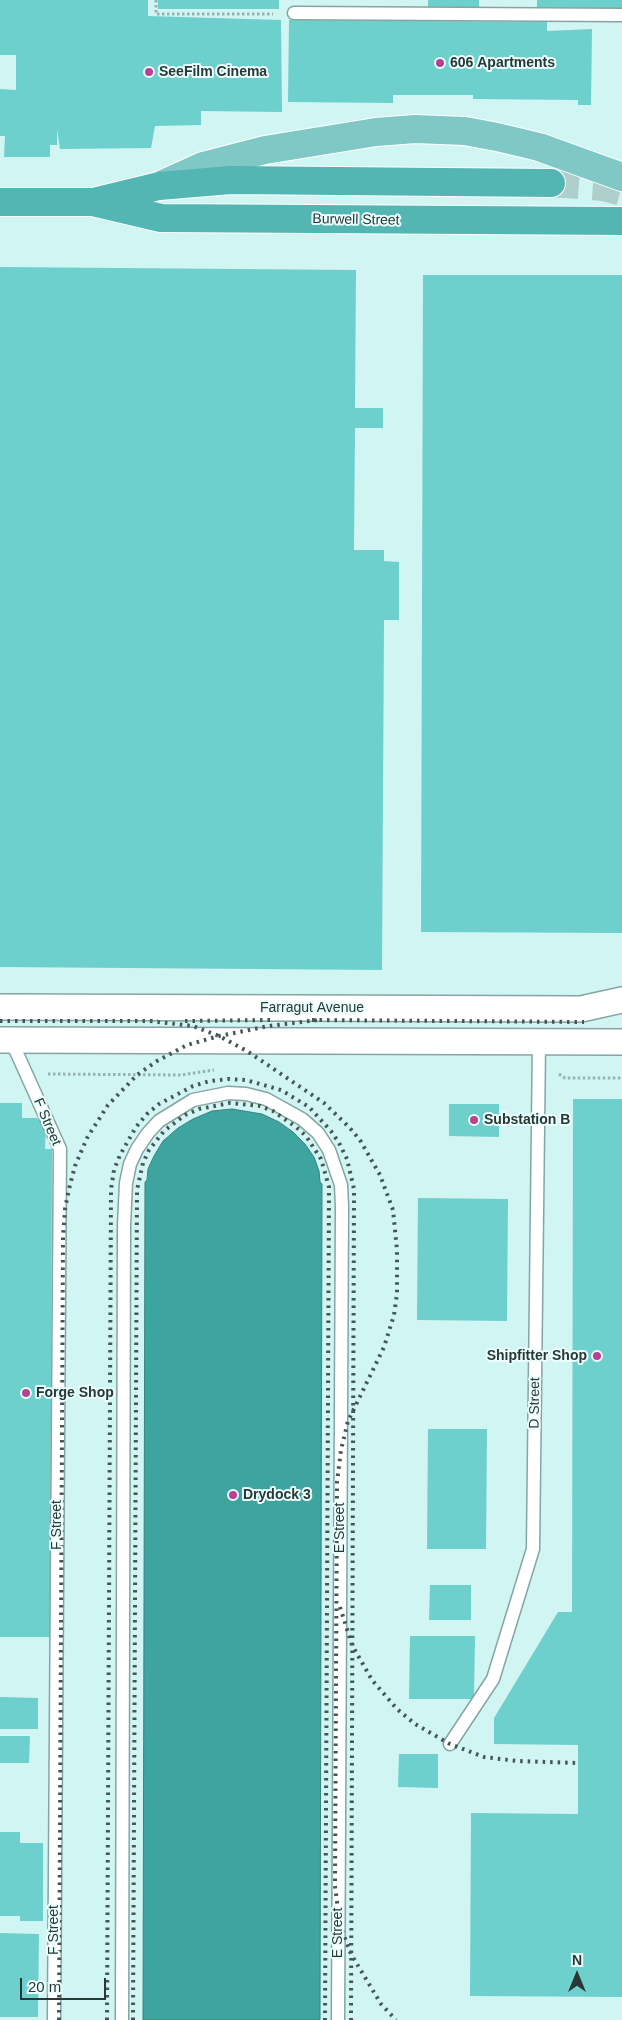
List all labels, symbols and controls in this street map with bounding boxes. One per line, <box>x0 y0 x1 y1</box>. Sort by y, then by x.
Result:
place label: 606 Apartments <box>450 55 555 71</box>
marker: 606 Apartments <box>434 57 446 69</box>
place label: SeeFilm Cinema <box>159 64 267 80</box>
marker: SeeFilm Cinema <box>143 66 155 78</box>
street label: Burwell Street <box>312 211 400 229</box>
street label: Farragut Avenue <box>260 1000 364 1016</box>
street label: F Street <box>30 1096 64 1148</box>
place label: Substation B <box>484 1112 570 1128</box>
marker: Substation B <box>468 1114 480 1126</box>
place label: Shipfitter Shop <box>487 1348 587 1364</box>
marker: Shipfitter Shop <box>591 1350 603 1362</box>
street label: D Street <box>526 1377 544 1429</box>
place label: Forge Shop <box>36 1385 114 1401</box>
marker: Forge Shop <box>20 1387 32 1399</box>
place label: Drydock 3 <box>243 1487 311 1503</box>
marker: Drydock 3 <box>227 1489 239 1501</box>
street label: F Street <box>49 1500 65 1550</box>
street label: E Street <box>332 1503 348 1553</box>
street label: F Street <box>46 1905 62 1955</box>
street label: E Street <box>330 1908 346 1958</box>
north arrow <box>552 1950 602 2000</box>
text: N <box>572 1952 582 1968</box>
scale bar <box>22 1968 109 2000</box>
text: 20 m <box>28 1978 61 1995</box>

